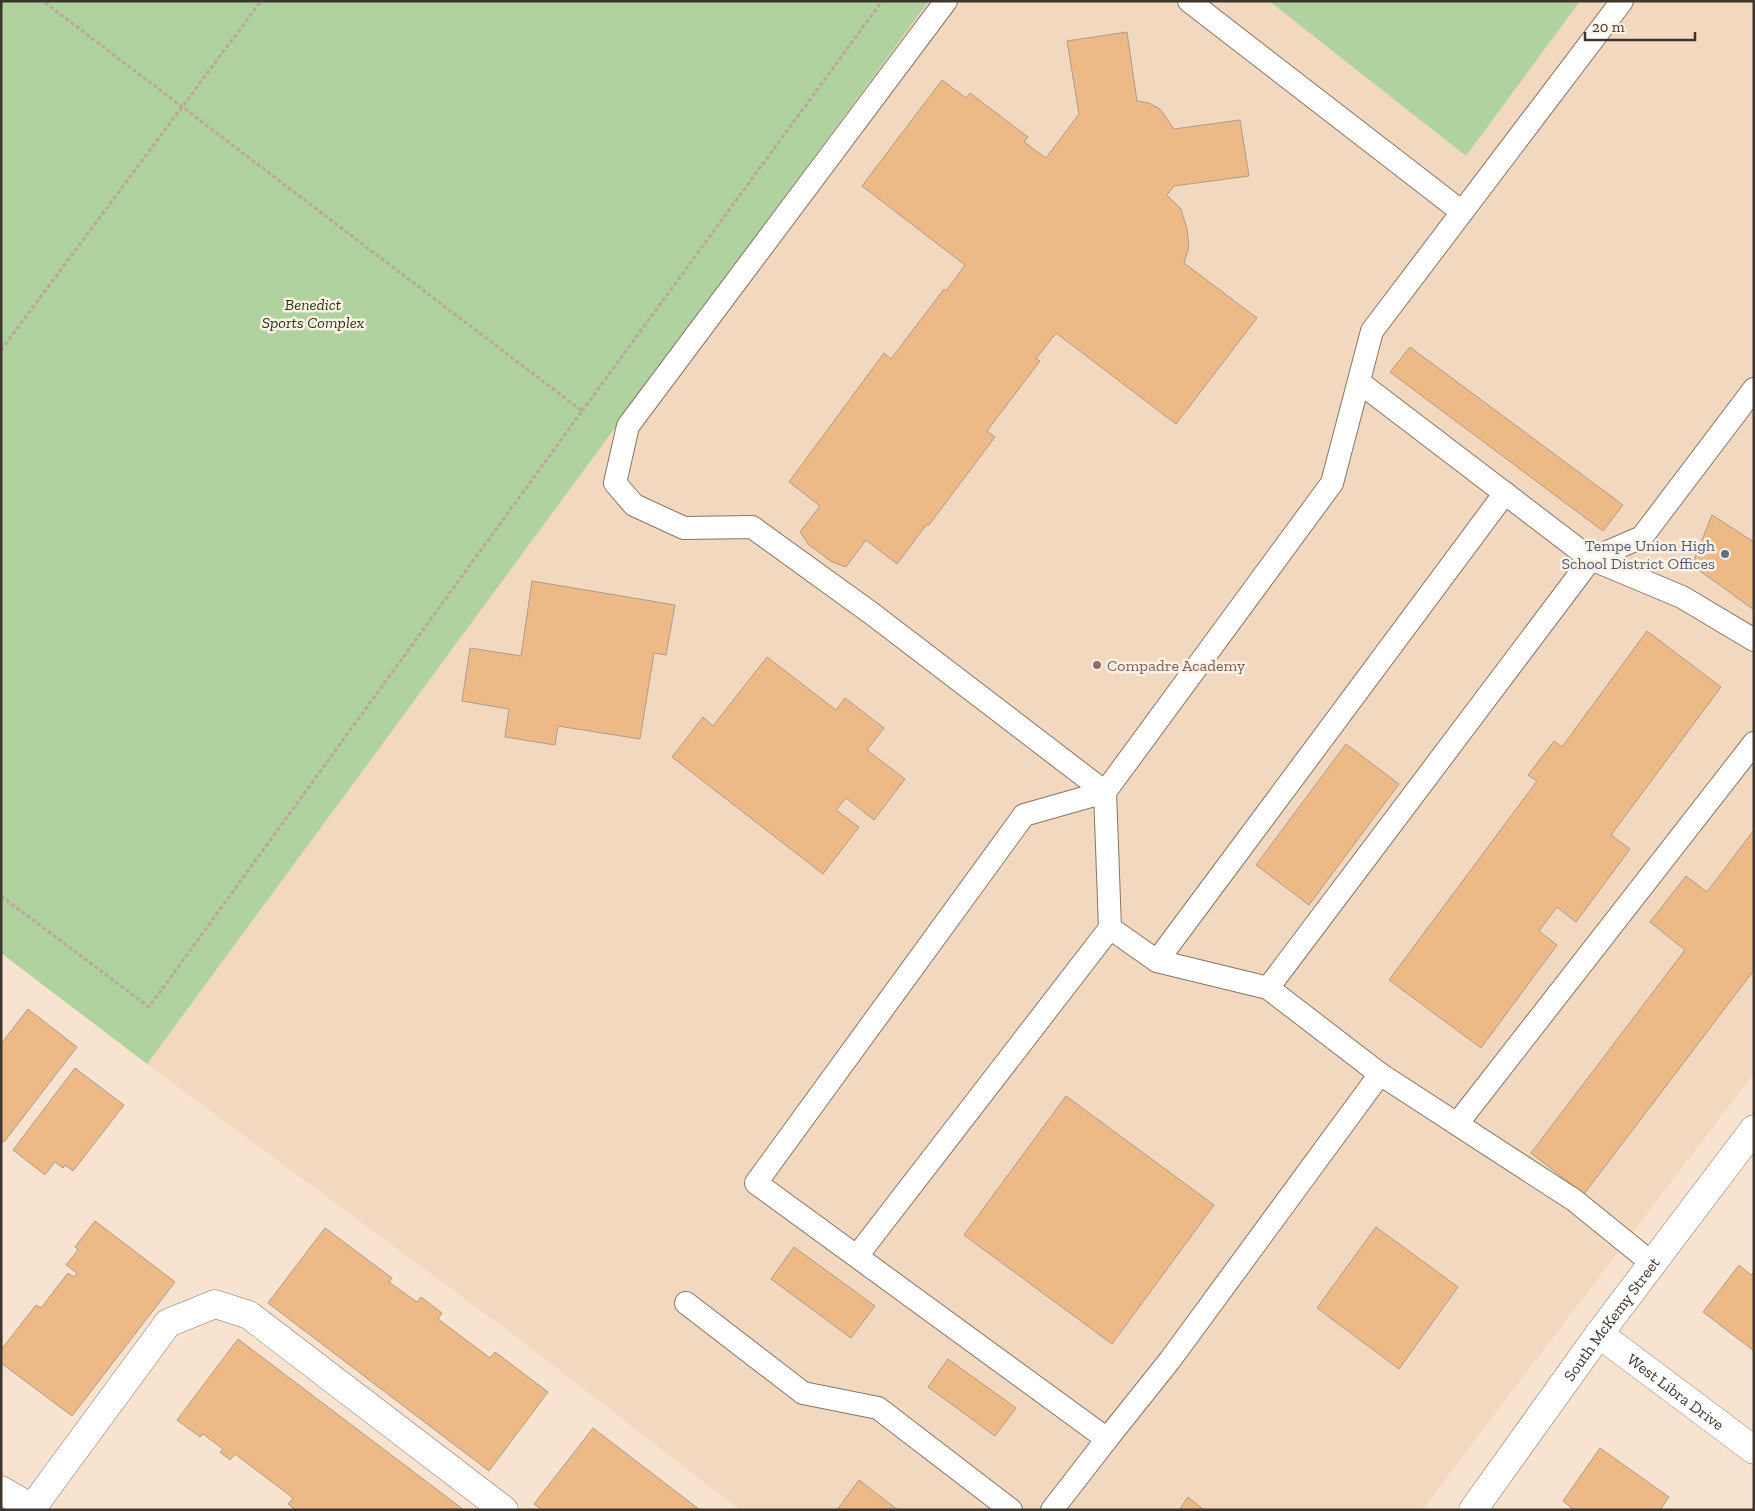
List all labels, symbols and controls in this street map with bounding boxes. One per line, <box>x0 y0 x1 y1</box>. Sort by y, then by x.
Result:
scale bar <box>1585 10 1695 42</box>
text: 20 m <box>1592 18 1625 36</box>
park label: Benedict Sports Complex <box>262 295 365 332</box>
place label: Tempe Union High School District Offices <box>1562 536 1715 573</box>
marker: Tempe Union High School District Offices <box>1719 548 1731 560</box>
place label: Compadre Academy <box>1107 656 1246 675</box>
marker: Compadre Academy <box>1091 659 1103 671</box>
street label: South McKemy Street <box>1559 1253 1664 1384</box>
street label: West Libra Drive <box>1624 1349 1728 1434</box>

